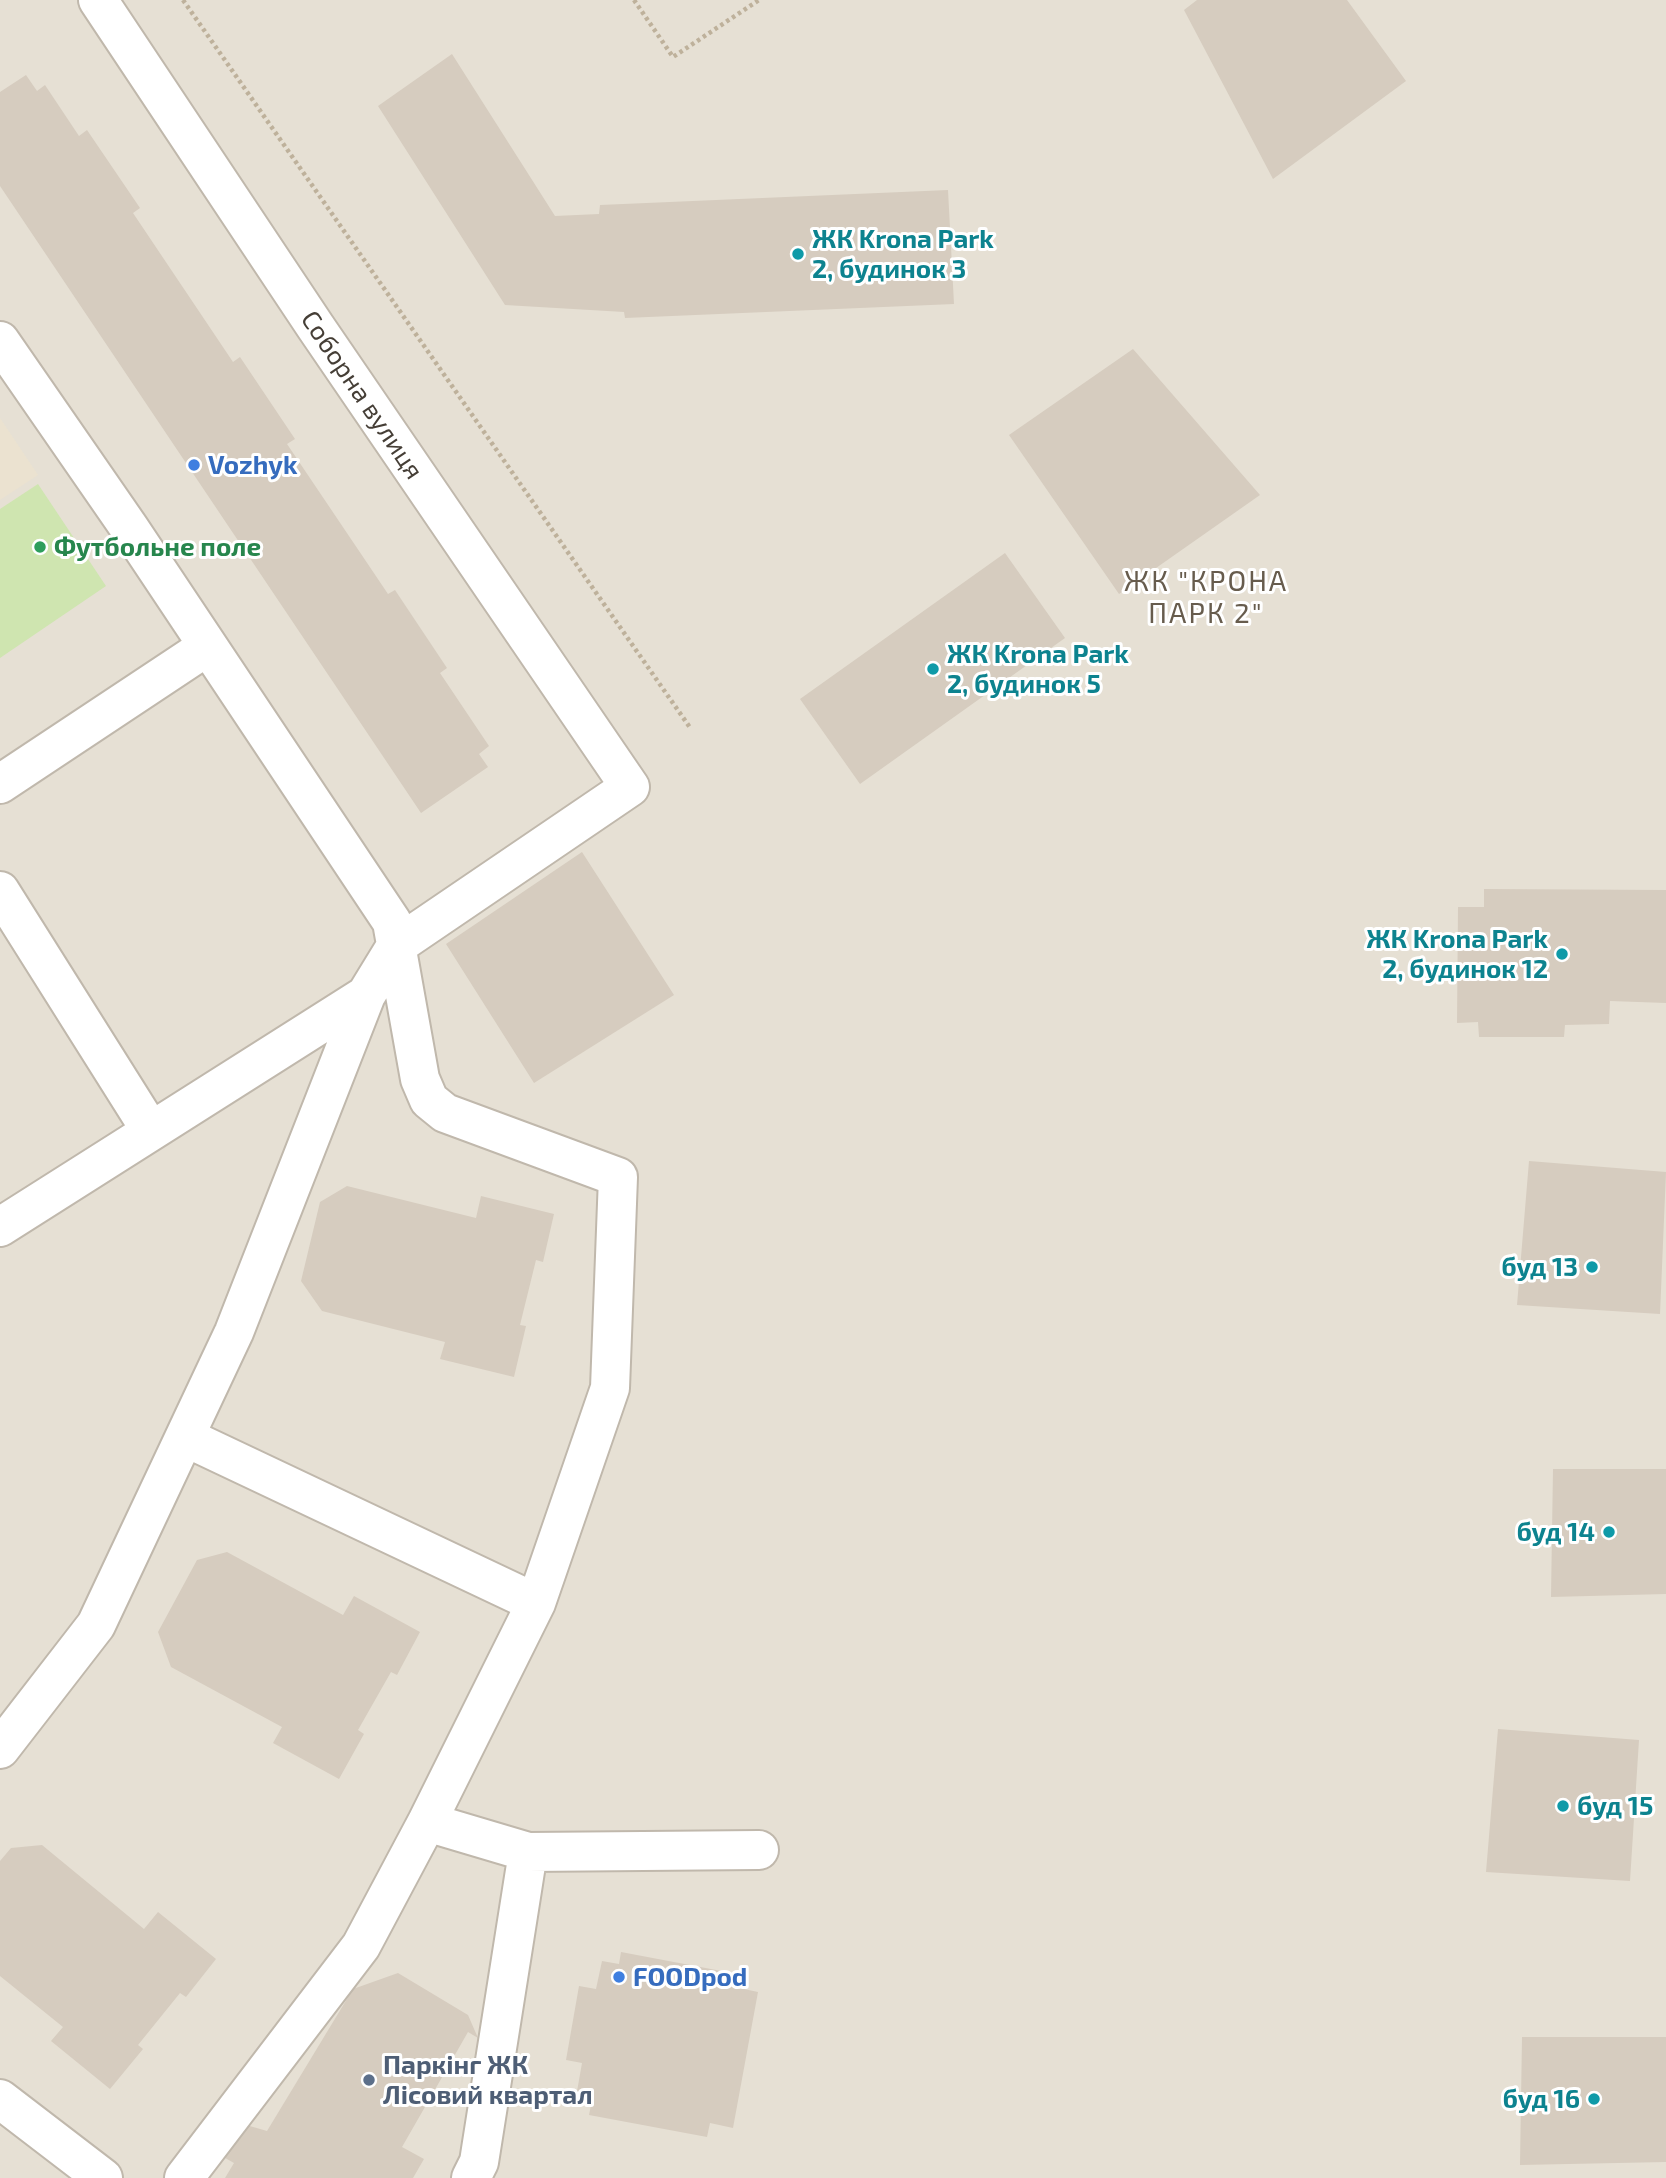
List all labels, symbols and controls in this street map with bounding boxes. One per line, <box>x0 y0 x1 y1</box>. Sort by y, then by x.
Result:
place label: ЖК Krona Park 2, будинок 3 <box>812 223 994 284</box>
marker: ЖК Krona Park 2, будинок 3 <box>790 246 806 262</box>
street label: Соборна вулиця <box>294 305 430 485</box>
place label: Vozhyk <box>208 449 298 481</box>
marker: Vozhyk <box>186 457 202 473</box>
place label: Футбольне поле <box>54 531 261 563</box>
marker: Футбольне поле <box>32 539 48 555</box>
district label: ЖК "КРОНА ПАРК 2" <box>1125 565 1287 631</box>
place label: ЖК Krona Park 2, будинок 5 <box>947 638 1129 700</box>
marker: ЖК Krona Park 2, будинок 5 <box>925 661 941 677</box>
place label: ЖК Krona Park 2, будинок 12 <box>1366 923 1548 984</box>
marker: ЖК Krona Park 2, будинок 12 <box>1554 946 1570 962</box>
place label: буд 13 <box>1501 1251 1578 1283</box>
marker: буд 13 <box>1584 1259 1600 1275</box>
place label: буд 14 <box>1516 1516 1595 1548</box>
marker: буд 14 <box>1601 1524 1617 1540</box>
place label: буд 15 <box>1577 1790 1653 1822</box>
marker: буд 15 <box>1555 1798 1571 1814</box>
place label: FOODpod <box>633 1961 747 1993</box>
marker: FOODpod <box>611 1969 627 1985</box>
place label: Паркінг ЖК Лісовий квартал <box>383 2049 593 2110</box>
marker: Паркінг ЖК Лісовий квартал <box>361 2072 377 2088</box>
place label: буд 16 <box>1503 2083 1580 2115</box>
marker: буд 16 <box>1586 2091 1602 2107</box>

